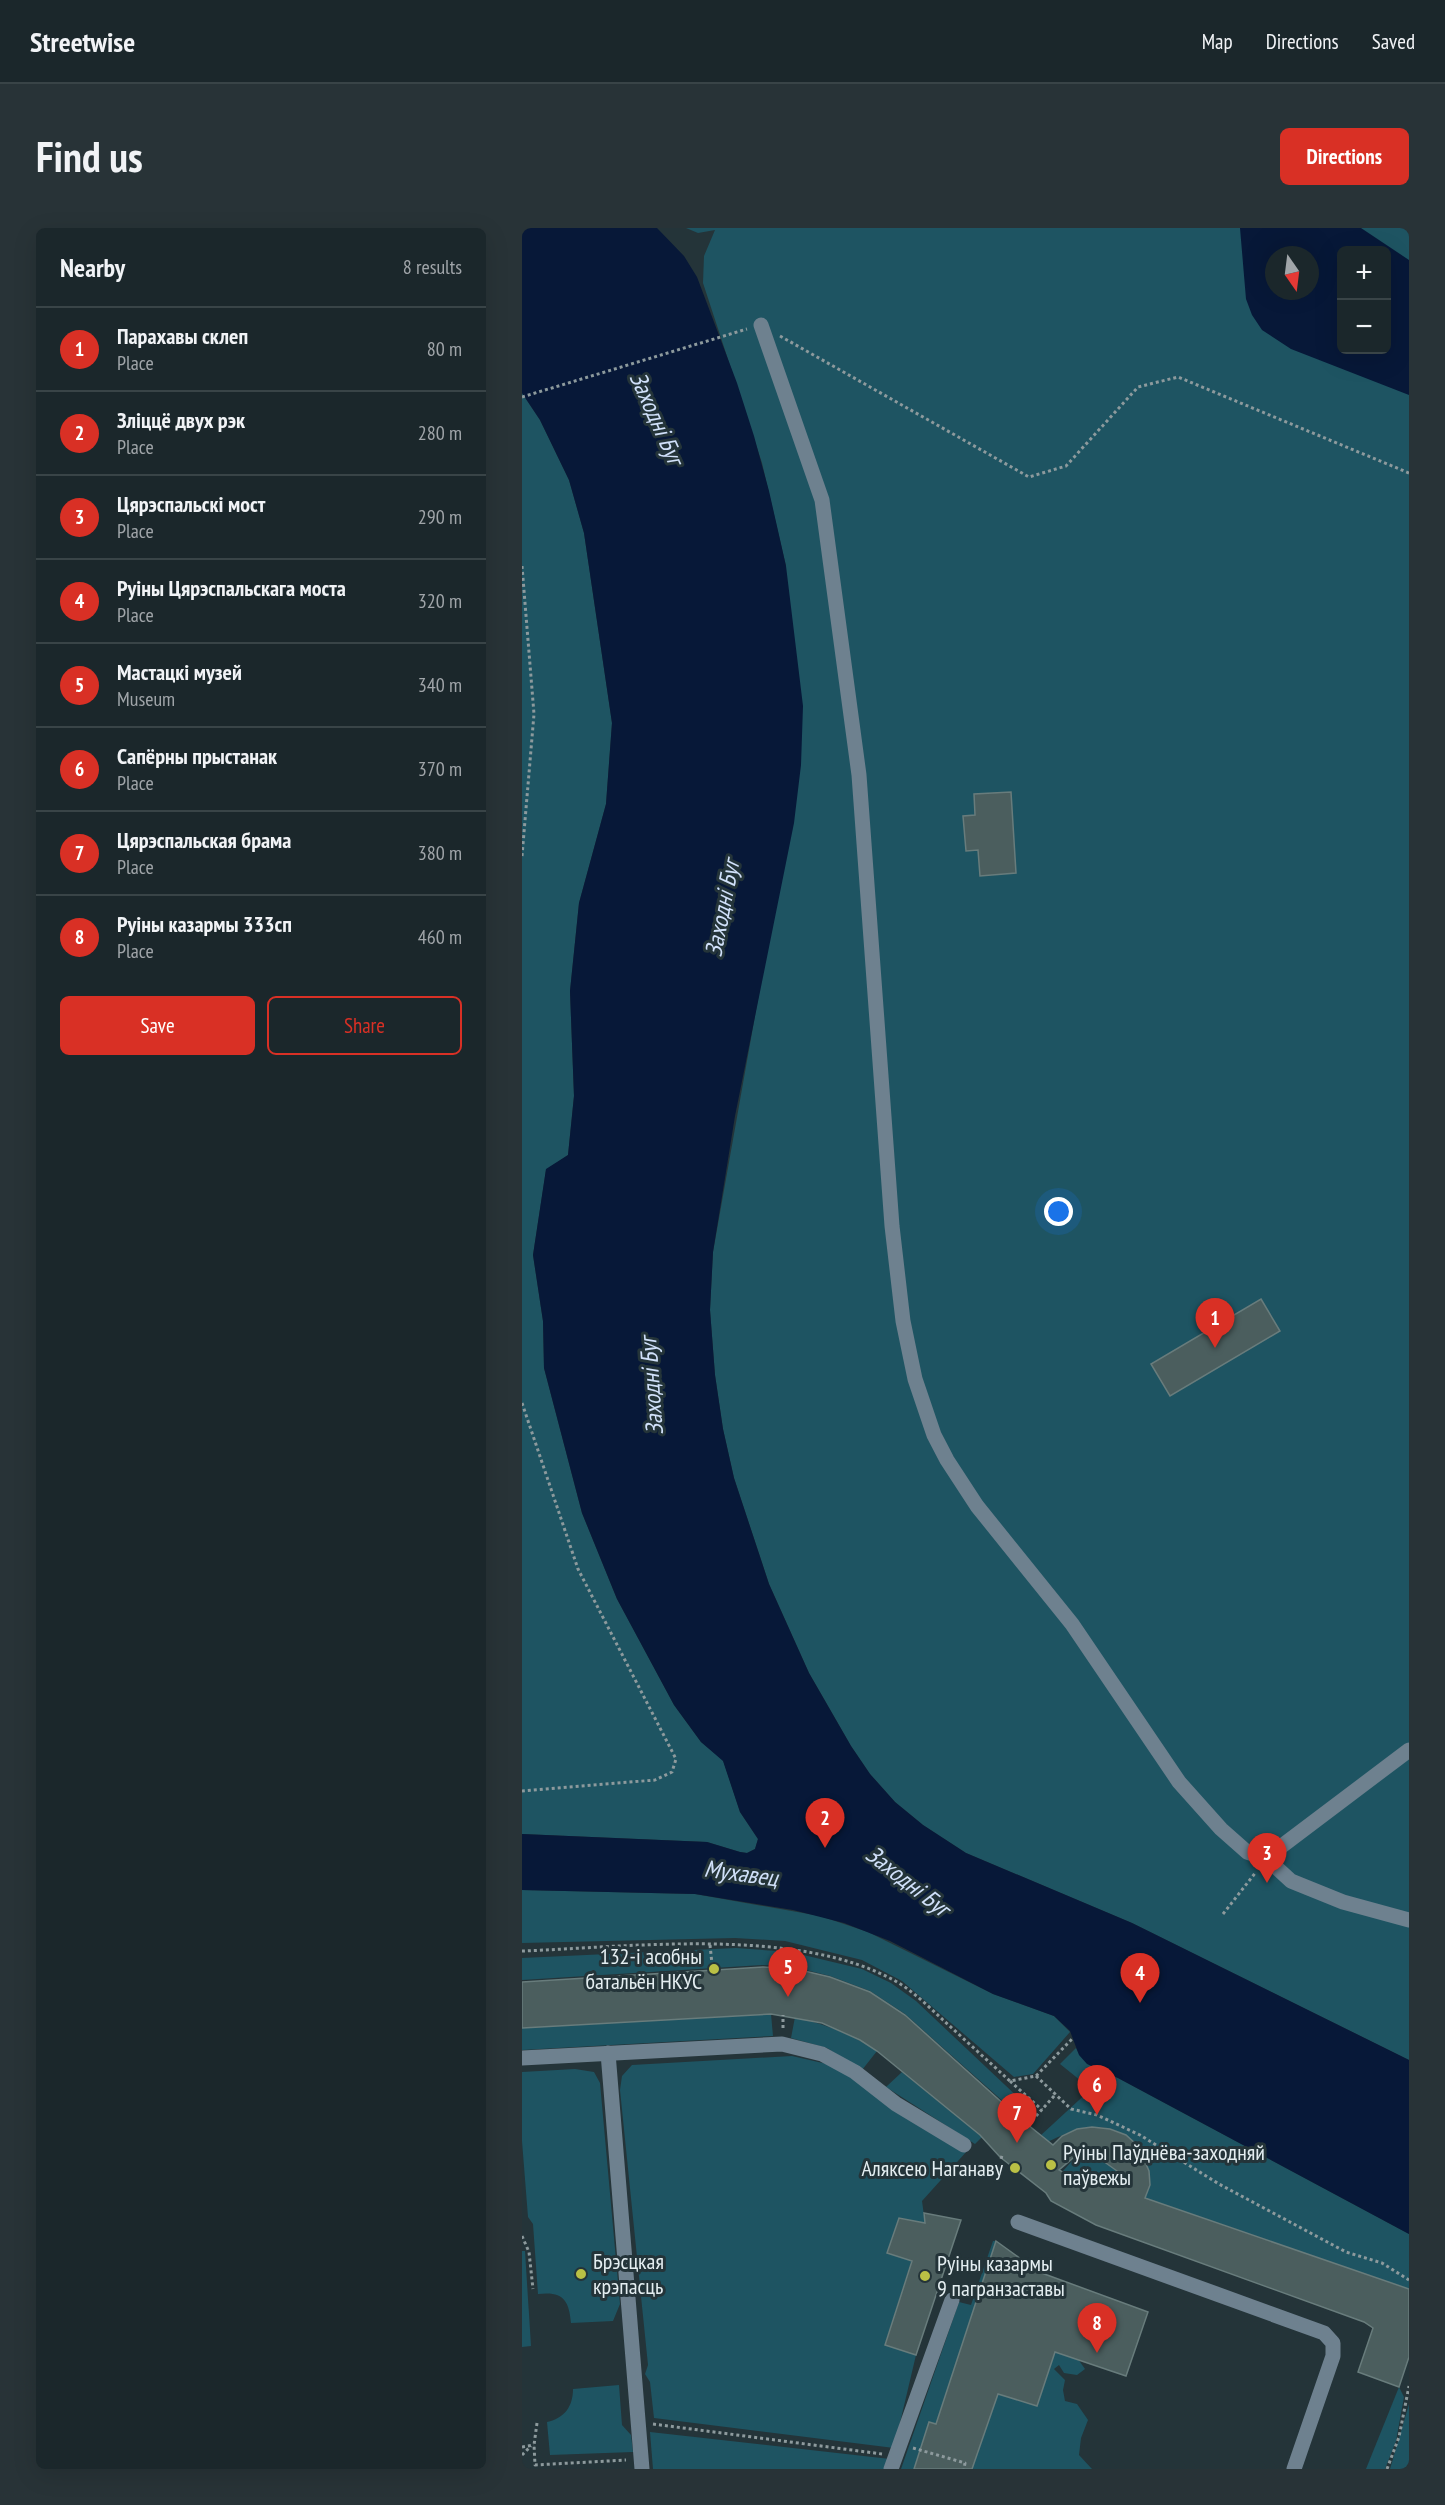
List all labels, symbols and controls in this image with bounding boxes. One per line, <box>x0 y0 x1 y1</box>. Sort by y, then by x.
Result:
text: Streetwise <box>30 23 135 60</box>
text: Map <box>1202 28 1233 55</box>
text: Directions <box>1266 28 1339 55</box>
text: Saved <box>1372 28 1415 55</box>
button: Directions <box>1280 128 1409 185</box>
text: Find us <box>36 129 143 184</box>
north arrow <box>1265 246 1319 300</box>
map controls <box>1337 246 1391 354</box>
button: + <box>1337 246 1391 300</box>
text: Nearby <box>60 251 125 284</box>
text: 8 results <box>403 254 462 280</box>
button: − <box>1337 300 1391 354</box>
text: Парахавы склеп <box>117 322 248 350</box>
text: 1 <box>75 336 84 362</box>
text: 80 m <box>427 336 462 362</box>
text: Place <box>117 350 154 376</box>
water label: Заходні Буг <box>623 367 693 473</box>
text: Зліццё двух рэк <box>117 406 245 434</box>
text: 2 <box>75 420 84 446</box>
text: 280 m <box>418 420 462 446</box>
text: Place <box>117 434 154 460</box>
text: Цярэспальскі мост <box>117 490 265 518</box>
text: 3 <box>75 504 84 530</box>
text: 290 m <box>418 504 462 530</box>
text: Place <box>117 518 154 544</box>
text: Руіны Цярэспальскага моста <box>117 574 346 602</box>
text: 4 <box>75 588 84 614</box>
text: 320 m <box>418 588 462 614</box>
text: Place <box>117 602 154 628</box>
text: Мастацкі музей <box>117 658 242 686</box>
text: 5 <box>75 672 84 698</box>
text: 340 m <box>418 672 462 698</box>
text: Museum <box>117 686 175 712</box>
text: Сапёрны прыстанак <box>117 742 277 770</box>
text: 6 <box>75 756 84 782</box>
text: 370 m <box>418 756 462 782</box>
text: Place <box>117 770 154 796</box>
text: Цярэспальская брама <box>117 826 291 854</box>
text: 7 <box>75 840 84 866</box>
text: 380 m <box>418 840 462 866</box>
water label: Заходні Буг <box>697 853 747 959</box>
text: Place <box>117 854 154 880</box>
text: Руіны казармы 333сп <box>117 910 292 938</box>
text: 8 <box>75 924 84 950</box>
text: 460 m <box>418 924 462 950</box>
text: Place <box>117 938 154 964</box>
button: Save <box>60 996 255 1055</box>
button: Share <box>267 996 462 1055</box>
your location <box>1044 1197 1073 1226</box>
pin: 1 <box>1196 1298 1234 1348</box>
water label: Заходні Буг <box>632 1332 670 1436</box>
pin: 2 <box>806 1798 844 1848</box>
pin: 3 <box>1248 1834 1286 1883</box>
water label: Заходні Буг <box>860 1839 959 1926</box>
water label: Мухавец <box>702 1853 781 1894</box>
place label: 132-і асобны батальён НКУС <box>586 1942 702 1995</box>
pin: 5 <box>768 1948 808 1997</box>
pin: 4 <box>1120 1954 1160 2003</box>
marker: 132-і асобны батальён НКУС <box>707 1962 721 1976</box>
pin: 6 <box>1078 2066 1116 2115</box>
pin: 7 <box>998 2094 1036 2143</box>
place label: Руіны Паўднёва-заходняй паўвежы <box>1063 2138 1265 2191</box>
place label: Аляксею Наганаву <box>862 2154 1004 2182</box>
marker: Руіны Паўднёва-заходняй паўвежы <box>1044 2158 1058 2172</box>
marker: Аляксею Наганаву <box>1008 2161 1022 2175</box>
place label: Брэсцкая крэпасць <box>593 2247 664 2300</box>
place label: Руіны казармы 9 пагранзаставы <box>937 2249 1065 2302</box>
marker: Брэсцкая крэпасць <box>574 2267 588 2281</box>
marker: Руіны казармы 9 пагранзаставы <box>918 2269 932 2283</box>
pin: 8 <box>1078 2304 1116 2353</box>

